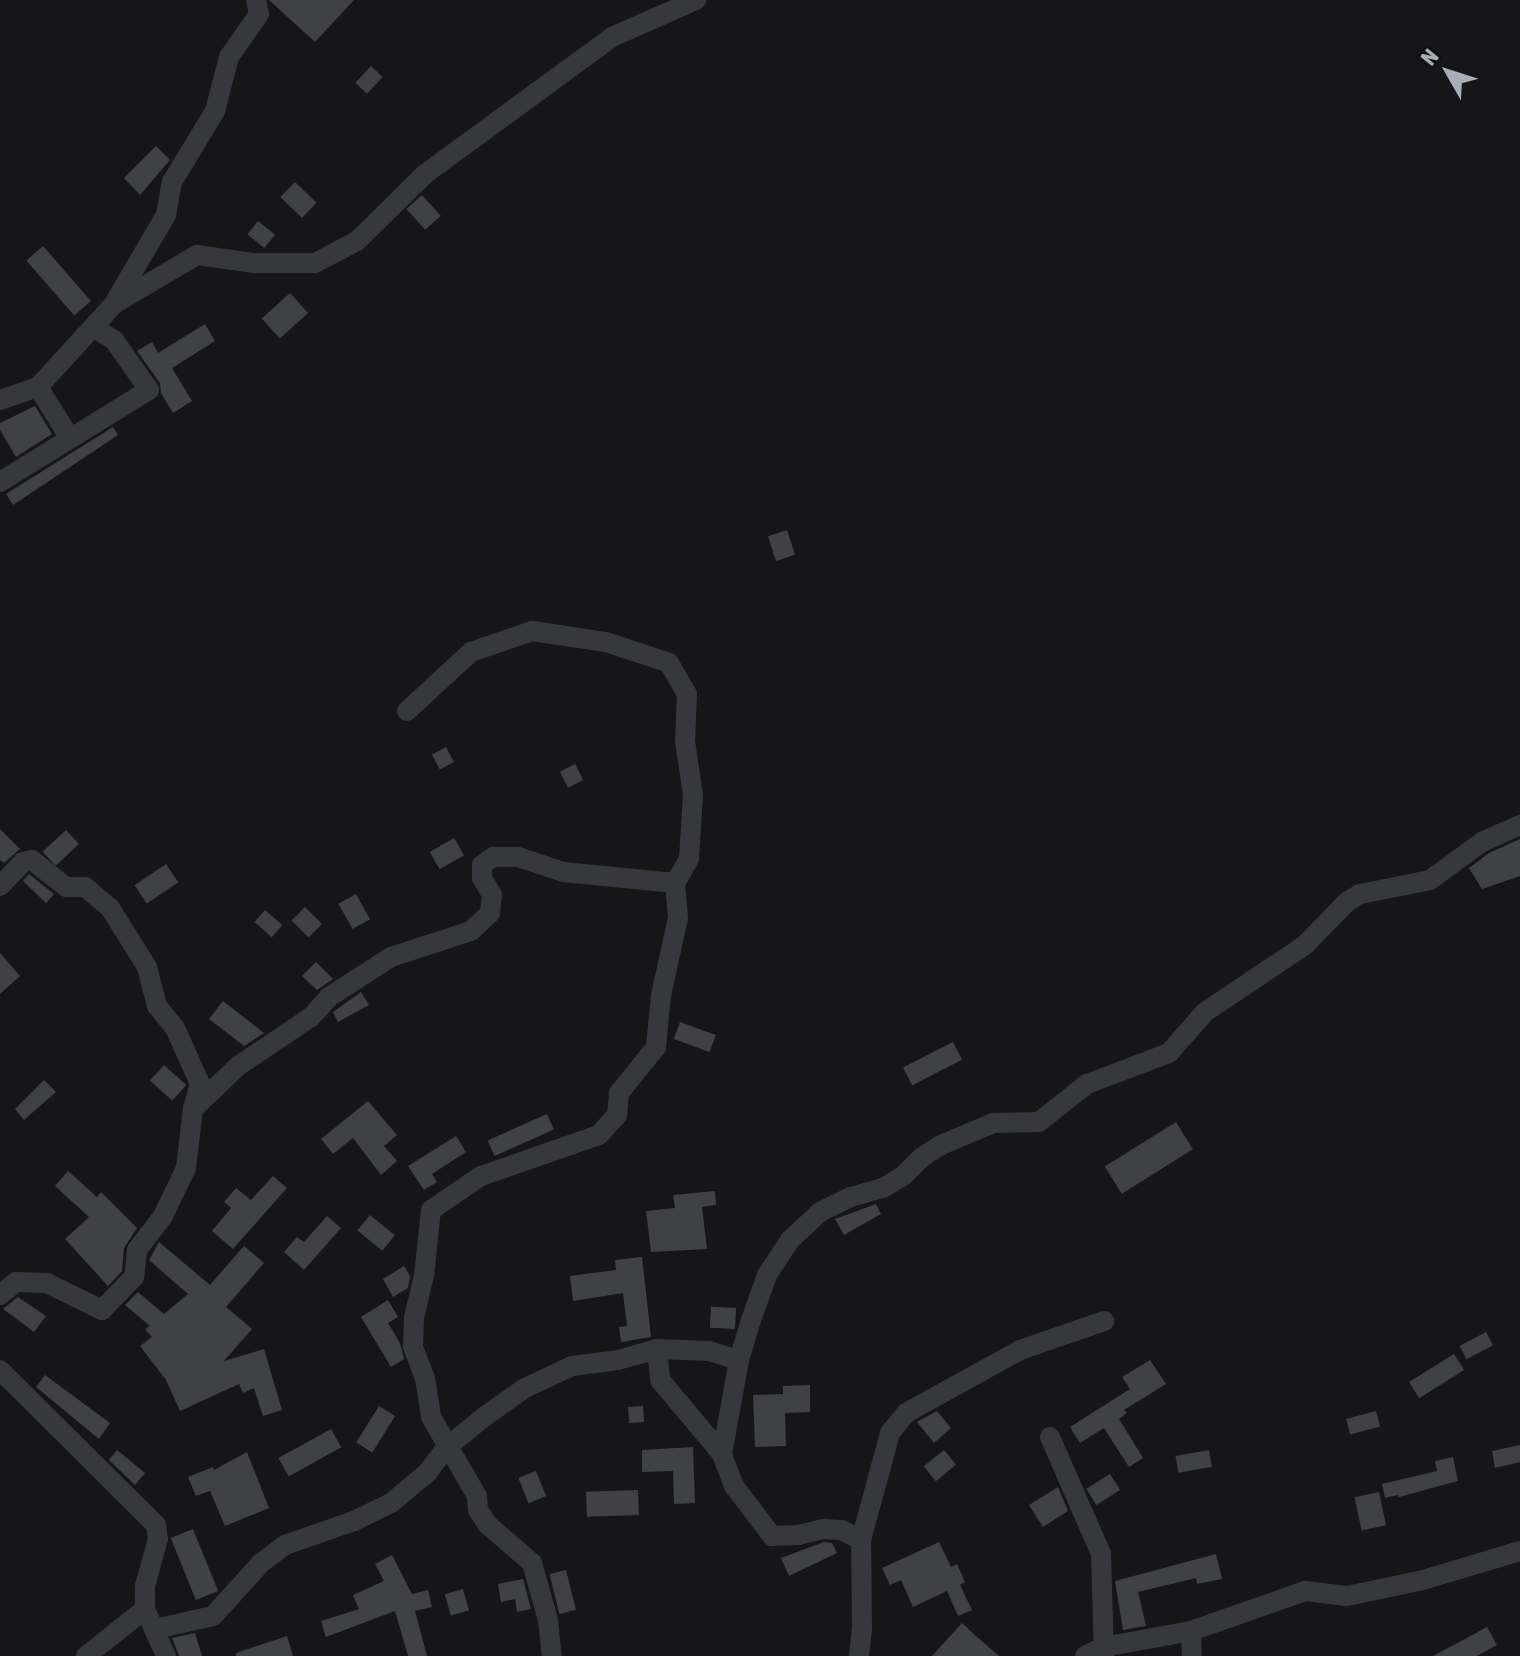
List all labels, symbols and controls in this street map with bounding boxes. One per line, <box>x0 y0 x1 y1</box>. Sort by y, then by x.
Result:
north arrow <box>1408 32 1488 112</box>
text: N <box>1415 44 1444 70</box>

